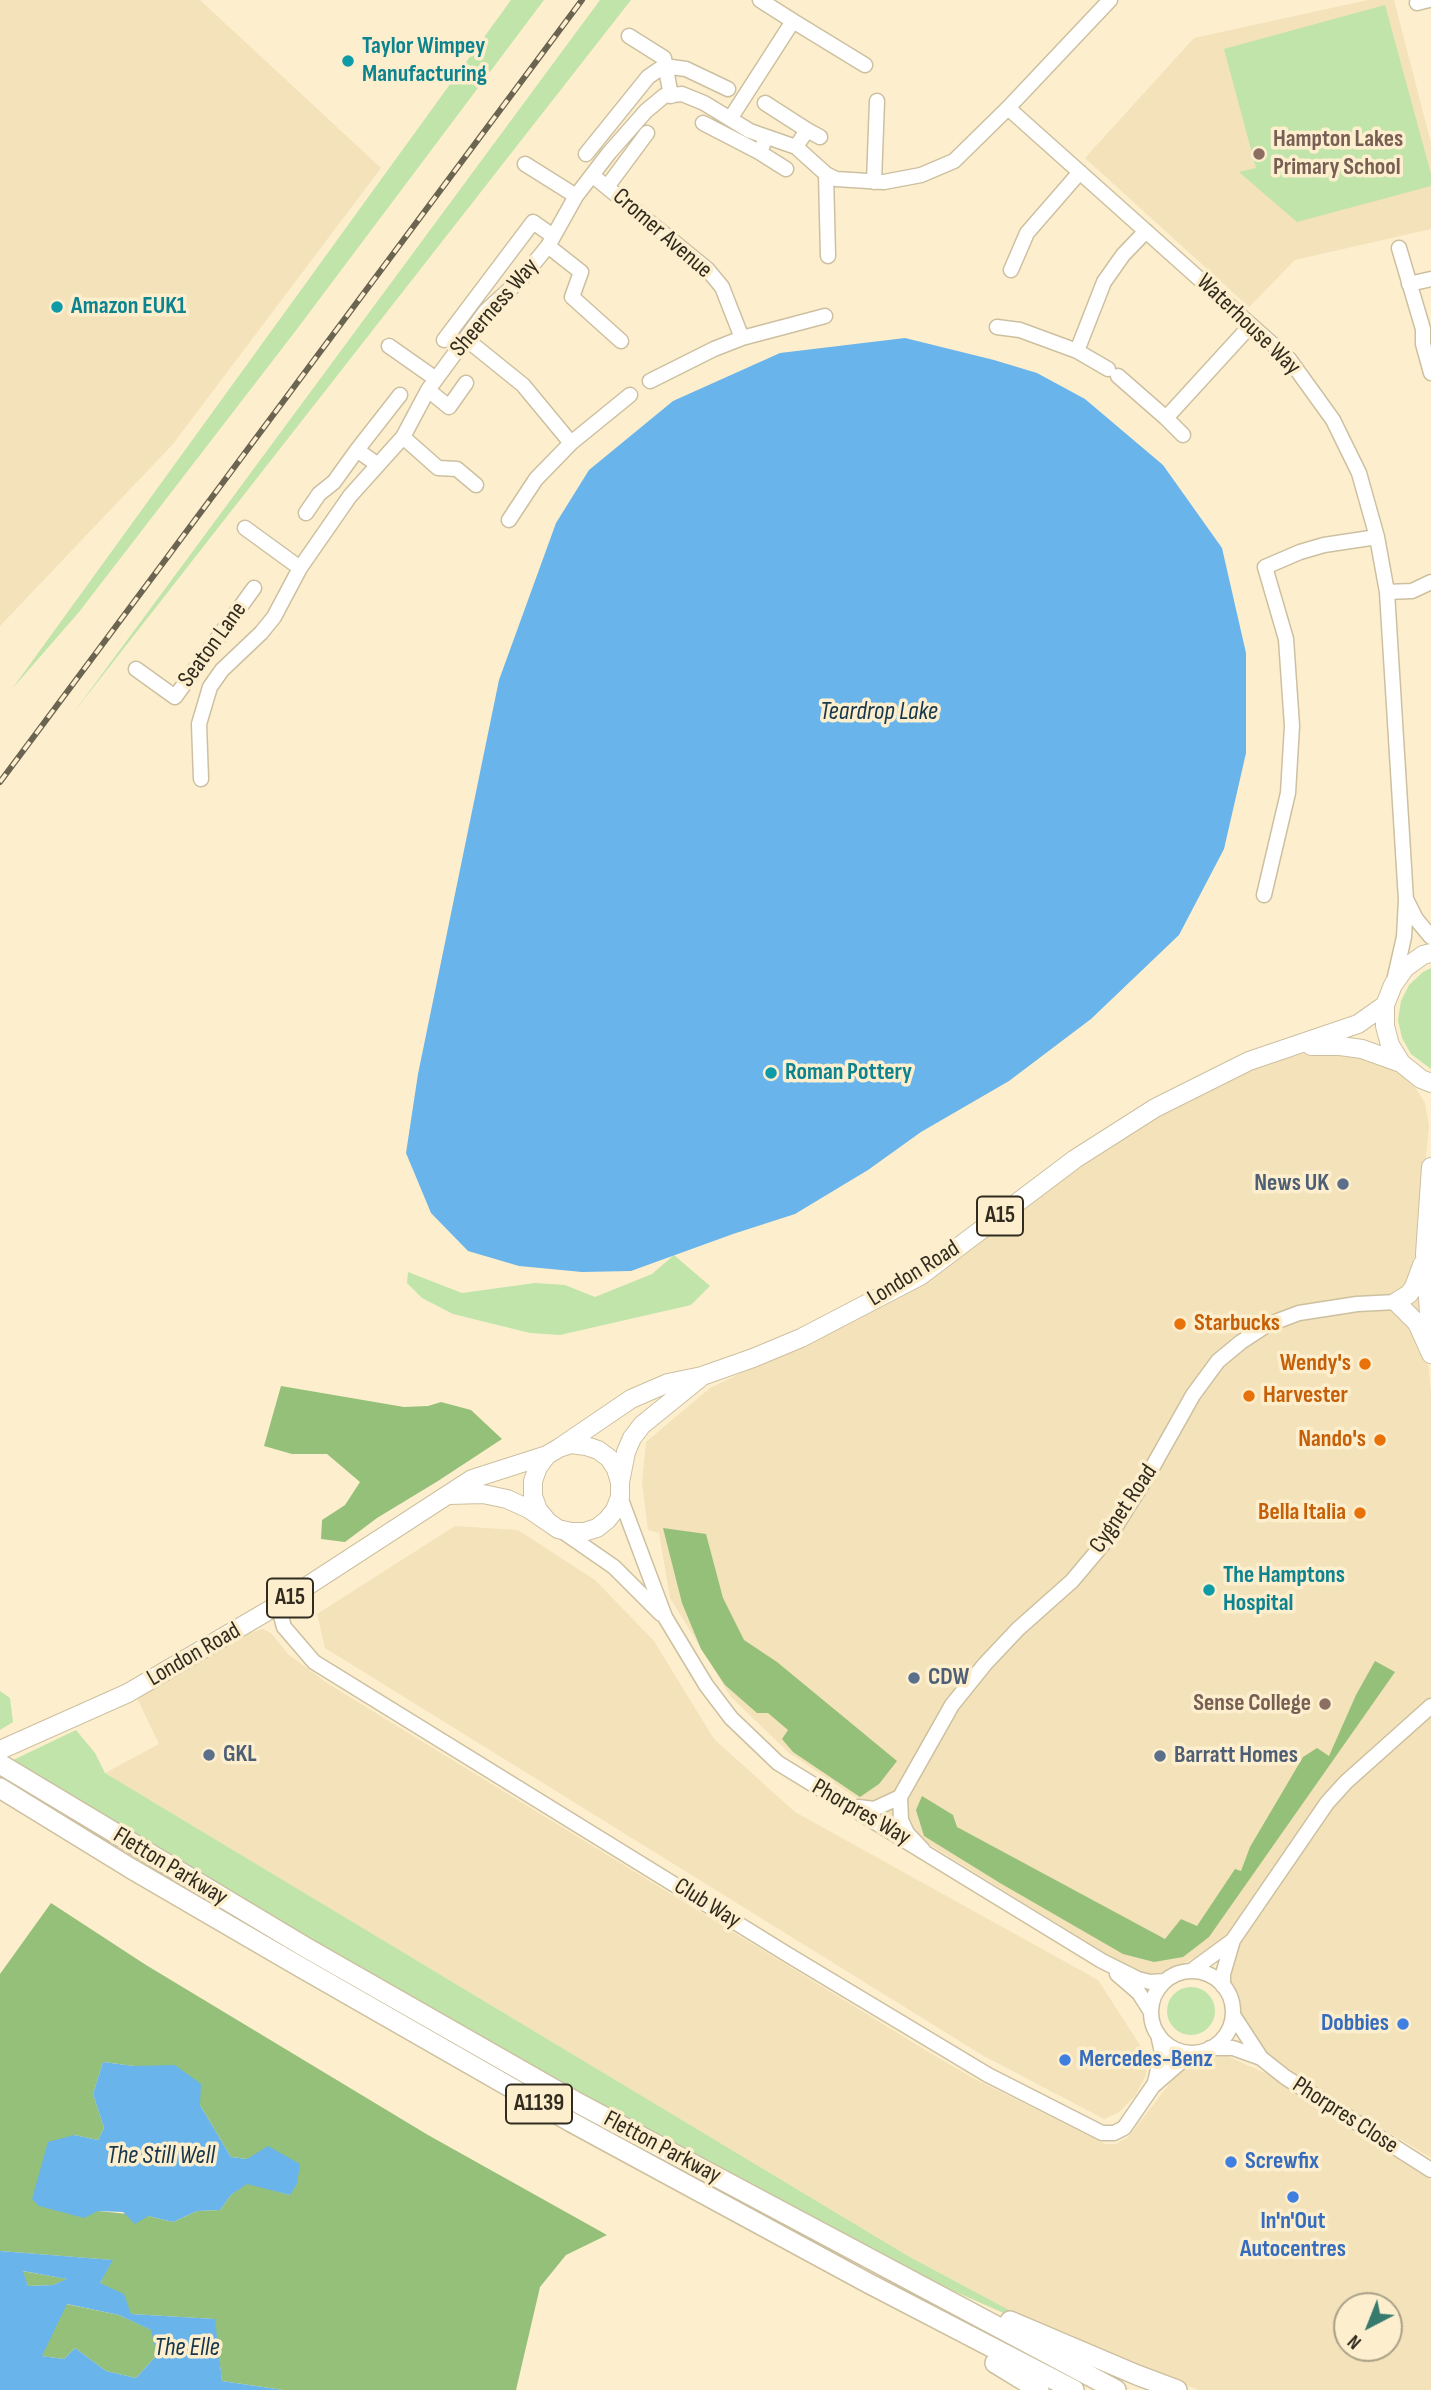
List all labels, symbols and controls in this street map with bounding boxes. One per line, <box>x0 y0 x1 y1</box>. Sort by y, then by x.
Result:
place label: Taylor Wimpey Manufacturing <box>362 33 487 89</box>
marker: Taylor Wimpey Manufacturing <box>340 53 356 69</box>
place label: Hampton Lakes Primary School <box>1273 126 1403 182</box>
marker: Hampton Lakes Primary School <box>1251 146 1267 162</box>
street label: Cromer Avenue <box>606 183 718 285</box>
street label: Sheerness Way <box>445 253 545 363</box>
street label: Waterhouse Way <box>1190 268 1306 382</box>
place label: Amazon EUK1 <box>71 293 186 321</box>
marker: Amazon EUK1 <box>49 299 65 315</box>
street label: Seaton Lane <box>172 597 254 693</box>
water label: Teardrop Lake <box>820 696 938 728</box>
place label: Roman Pottery <box>785 1059 912 1087</box>
marker: Roman Pottery <box>763 1065 779 1081</box>
place label: News UK <box>1254 1170 1329 1198</box>
marker: News UK <box>1335 1176 1351 1192</box>
road number: A15 <box>977 1196 1023 1236</box>
street label: London Road <box>863 1235 965 1313</box>
place label: Starbucks <box>1194 1310 1280 1338</box>
marker: Starbucks <box>1172 1316 1188 1332</box>
place label: Wendy's <box>1280 1350 1351 1378</box>
marker: Wendy's <box>1357 1356 1373 1372</box>
place label: Harvester <box>1263 1382 1348 1410</box>
marker: Harvester <box>1241 1388 1257 1404</box>
place label: Nando's <box>1298 1426 1366 1454</box>
marker: Nando's <box>1372 1432 1388 1448</box>
street label: Cygnet Road <box>1084 1459 1164 1559</box>
place label: Bella Italia <box>1258 1499 1346 1527</box>
marker: Bella Italia <box>1352 1505 1368 1521</box>
place label: The Hamptons Hospital <box>1223 1562 1345 1618</box>
road number: A15 <box>267 1578 313 1618</box>
marker: The Hamptons Hospital <box>1201 1582 1217 1598</box>
street label: London Road <box>142 1617 246 1693</box>
place label: CDW <box>928 1664 969 1692</box>
marker: CDW <box>906 1670 922 1686</box>
place label: Sense College <box>1193 1690 1311 1718</box>
marker: Sense College <box>1317 1696 1333 1712</box>
place label: GKL <box>223 1741 257 1769</box>
place label: Barratt Homes <box>1174 1742 1298 1770</box>
marker: GKL <box>201 1747 217 1763</box>
marker: Barratt Homes <box>1152 1748 1168 1764</box>
street label: Phorpres Way <box>807 1773 915 1853</box>
street label: Fletton Parkway <box>108 1822 232 1912</box>
street label: Club Way <box>668 1872 746 1936</box>
place label: Dobbies <box>1321 2010 1389 2038</box>
marker: Dobbies <box>1395 2016 1411 2032</box>
place label: Mercedes-Benz <box>1079 2046 1213 2074</box>
marker: Mercedes-Benz <box>1057 2052 1073 2068</box>
street label: Phorpres Close <box>1287 2071 1403 2161</box>
road number: A1139 <box>506 2084 572 2124</box>
street label: Fletton Parkway <box>599 2105 725 2191</box>
water label: The Still Well <box>107 2140 215 2172</box>
place label: Screwfix <box>1245 2148 1319 2176</box>
marker: Screwfix <box>1223 2154 1239 2170</box>
marker: In'n'Out Autocentres <box>1285 2189 1301 2205</box>
place label: In'n'Out Autocentres <box>1240 2208 1346 2264</box>
north arrow <box>1333 2292 1403 2362</box>
text: N <box>1343 2330 1366 2353</box>
water label: The Elle <box>154 2332 220 2364</box>

